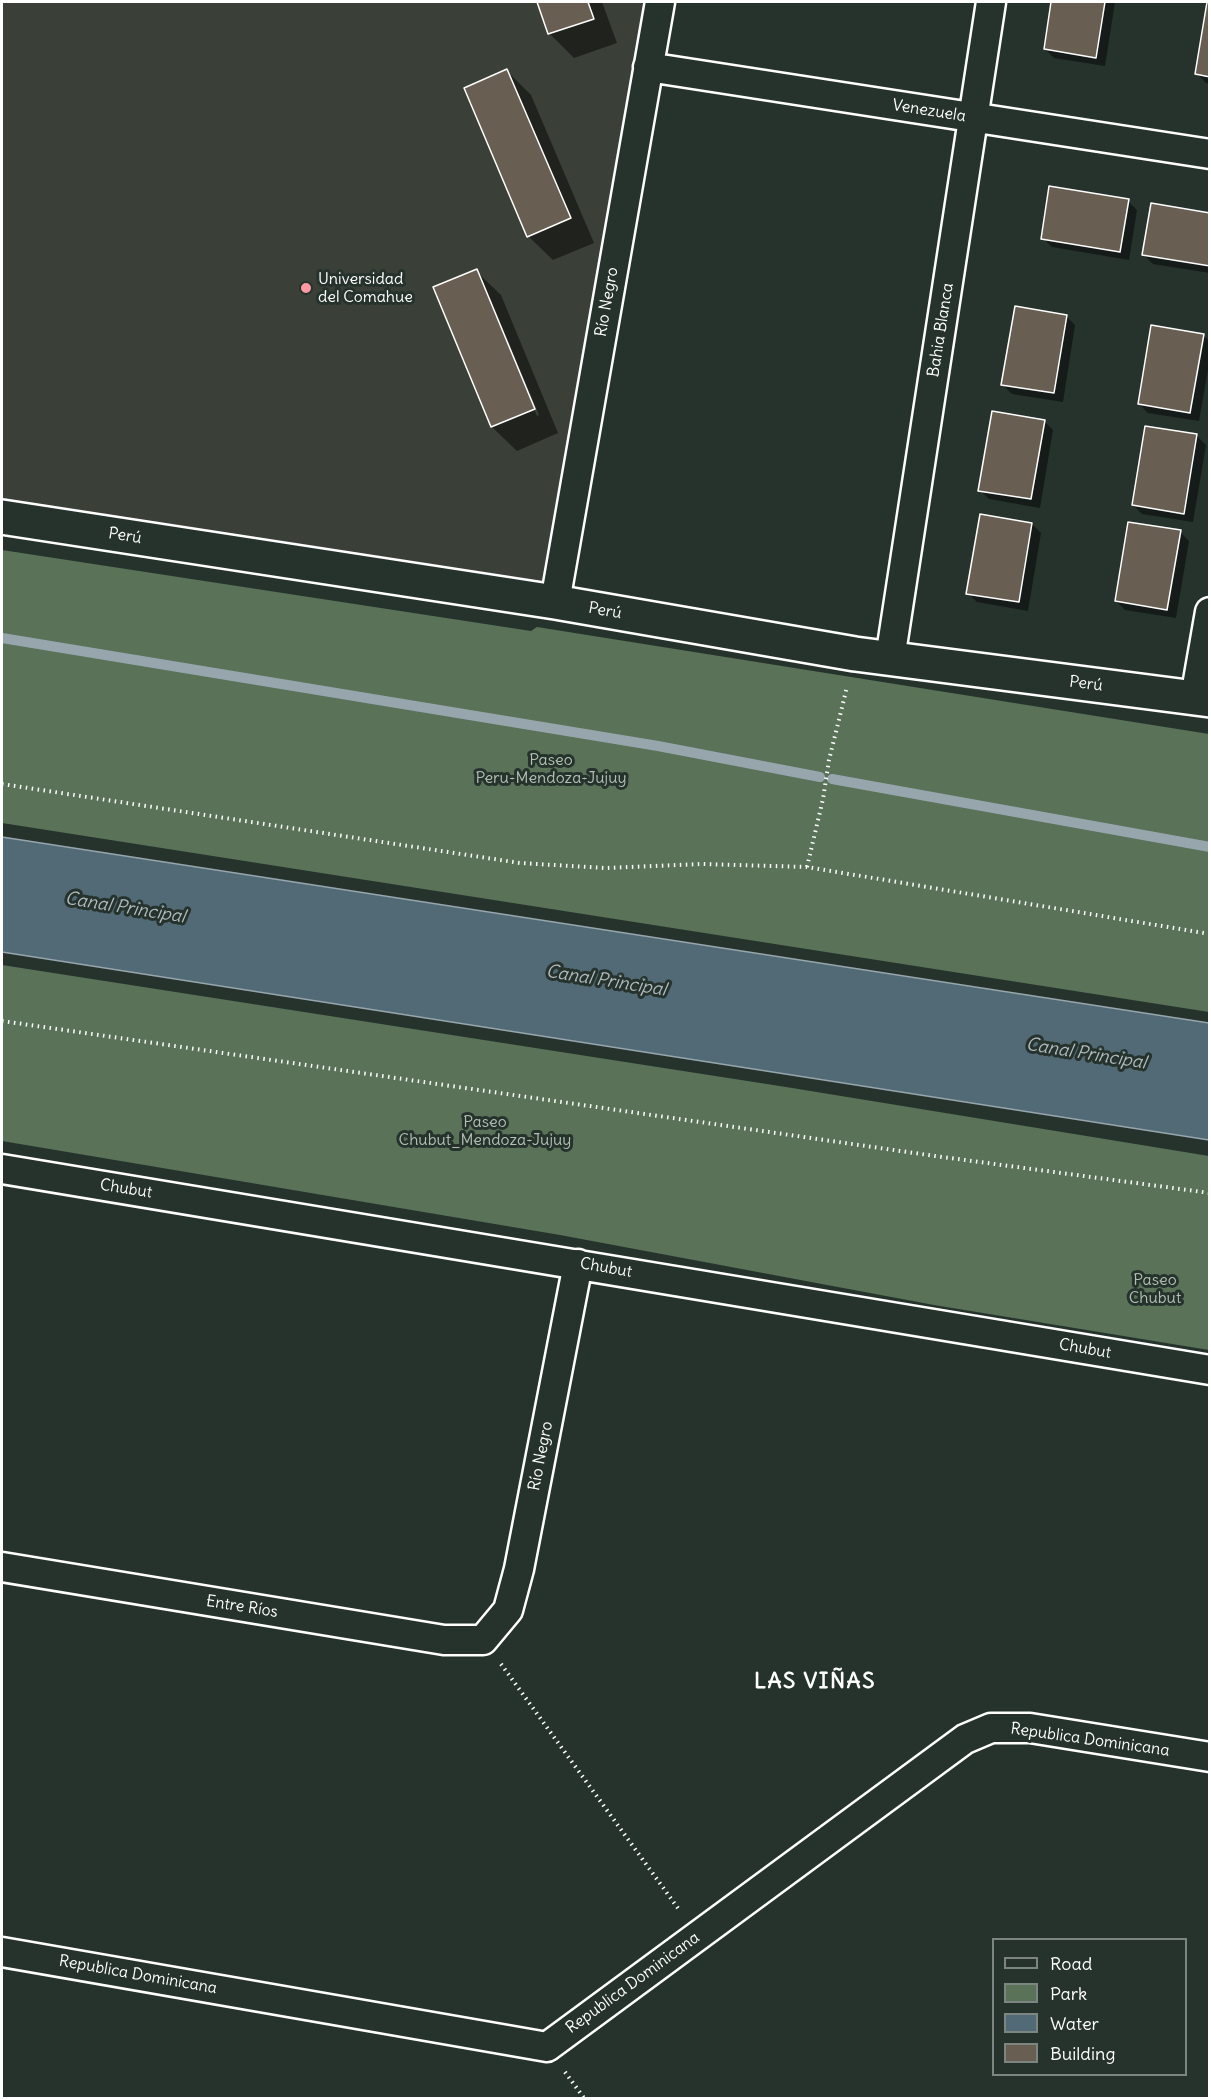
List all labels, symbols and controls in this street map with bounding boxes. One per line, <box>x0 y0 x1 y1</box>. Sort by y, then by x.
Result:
street label: Venezuela <box>891 96 967 126</box>
street label: Río Negro <box>591 266 623 338</box>
place label: Universidad del Comahue <box>318 269 413 307</box>
marker: Universidad del Comahue <box>299 281 313 295</box>
street label: Bahia Blanca <box>924 282 958 378</box>
street label: Perú <box>107 524 143 548</box>
street label: Perú <box>587 599 623 623</box>
street label: Perú <box>1068 672 1104 696</box>
park label: Paseo Peru-Mendoza-Jujuy <box>475 750 627 788</box>
water label: Canal Principal <box>63 888 187 928</box>
water label: Canal Principal <box>544 961 668 1001</box>
water label: Canal Principal <box>1024 1034 1148 1074</box>
park label: Paseo Chubut_Mendoza-Jujuy <box>399 1112 571 1150</box>
street label: Chubut <box>99 1175 153 1203</box>
street label: Chubut <box>578 1254 634 1282</box>
park label: Paseo Chubut <box>1129 1270 1181 1308</box>
street label: Chubut <box>1057 1335 1113 1363</box>
street label: Río Negro <box>525 1420 557 1492</box>
street label: Entre Ríos <box>205 1592 279 1622</box>
district label: LAS VIÑAS <box>754 1669 876 1695</box>
street label: Republica Dominicana <box>1009 1719 1171 1761</box>
street label: Republica Dominicana <box>563 1928 703 2038</box>
legend <box>992 1938 1187 2076</box>
street label: Republica Dominicana <box>57 1952 219 1998</box>
text: Road <box>1050 1952 1092 1975</box>
text: Park <box>1050 1982 1087 2005</box>
text: Water <box>1050 2012 1099 2035</box>
text: Building <box>1050 2042 1115 2065</box>

